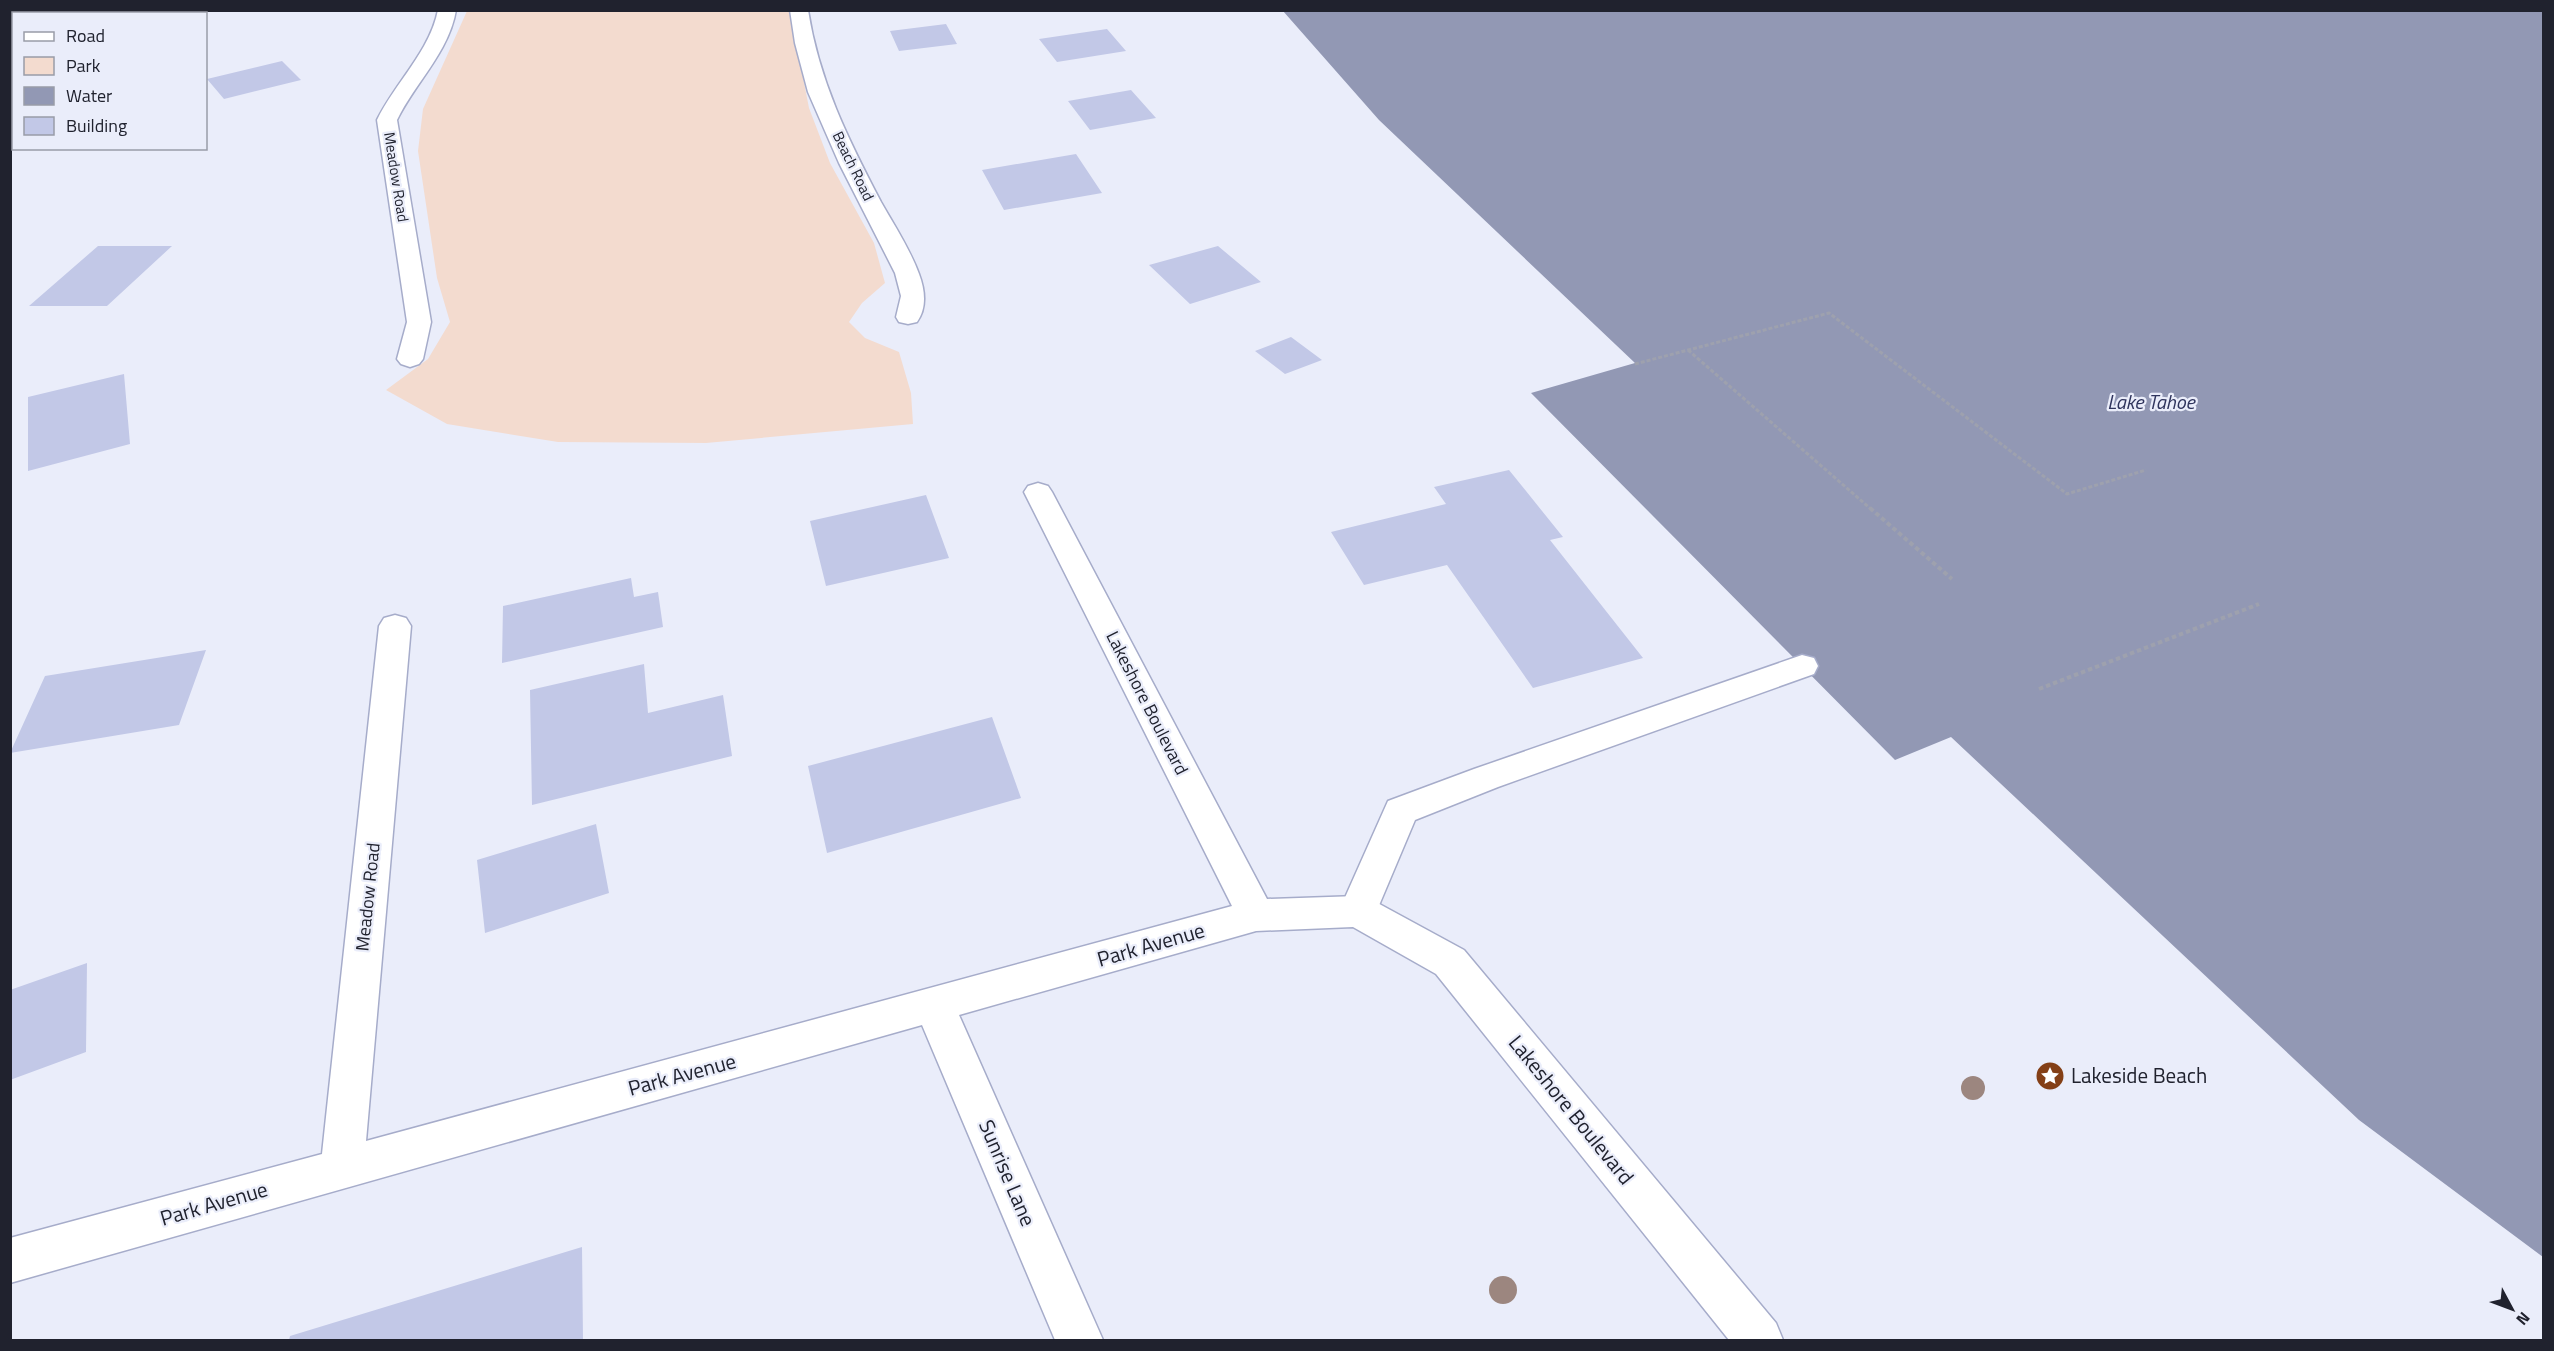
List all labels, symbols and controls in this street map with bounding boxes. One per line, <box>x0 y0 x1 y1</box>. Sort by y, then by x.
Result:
legend <box>12 12 207 150</box>
text: Road <box>66 22 105 49</box>
text: Park <box>66 52 101 79</box>
text: Water <box>66 82 112 109</box>
text: Building <box>66 112 127 139</box>
street label: Beach Road <box>827 127 880 204</box>
street label: Meadow Road <box>378 130 415 223</box>
water label: Lake Tahoe <box>2107 386 2197 417</box>
street label: Lakeshore Boulevard <box>1100 626 1195 779</box>
street label: Meadow Road <box>348 841 387 952</box>
street label: Park Avenue <box>1093 913 1208 975</box>
street label: Lakeshore Boulevard <box>1501 1028 1642 1191</box>
street label: Park Avenue <box>624 1044 739 1104</box>
place label: Lakeside Beach <box>2071 1059 2207 1091</box>
place icon: Lakeside Beach <box>2034 1060 2066 1092</box>
street label: Sunrise Lane <box>971 1114 1045 1231</box>
street label: Park Avenue <box>156 1172 271 1234</box>
north arrow <box>2482 1279 2542 1339</box>
text: N <box>2511 1307 2536 1331</box>

